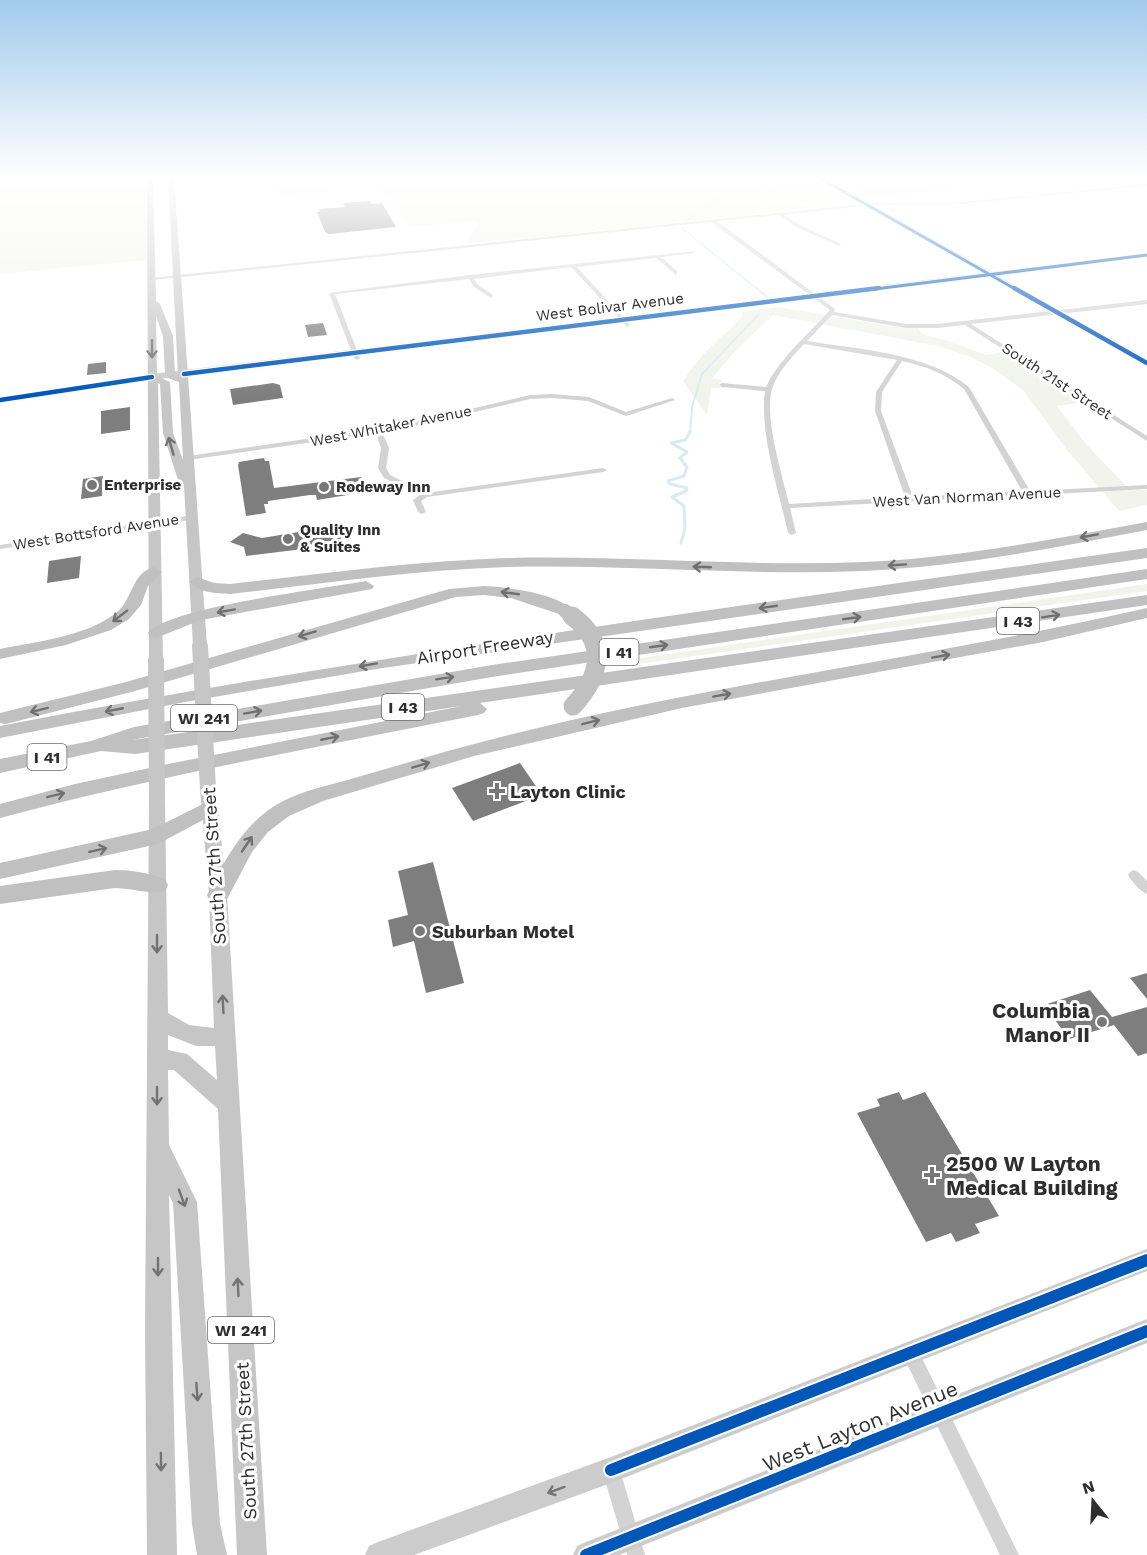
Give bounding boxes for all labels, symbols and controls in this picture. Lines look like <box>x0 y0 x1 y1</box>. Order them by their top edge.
street label: West Bolivar Avenue <box>535 289 685 325</box>
one-way arrow <box>146 338 158 358</box>
street label: South 21st Street <box>999 339 1116 424</box>
street label: West Whitaker Avenue <box>309 401 473 451</box>
one-way arrow <box>165 436 176 455</box>
place label: Enterprise <box>104 476 182 494</box>
marker: Enterprise <box>85 478 99 492</box>
place label: Rodeway Inn <box>336 478 430 496</box>
marker: Rodeway Inn <box>317 480 331 494</box>
street label: West Van Norman Avenue <box>872 483 1062 511</box>
street label: West Bottsford Avenue <box>12 510 180 554</box>
place label: Quality Inn & Suites <box>300 521 381 556</box>
one-way arrow <box>1080 531 1100 542</box>
marker: Quality Inn & Suites <box>281 532 295 546</box>
one-way arrow <box>887 560 907 571</box>
one-way arrow <box>692 561 712 573</box>
one-way arrow <box>500 587 520 598</box>
one-way arrow <box>759 601 779 612</box>
one-way arrow <box>216 606 236 617</box>
road number: I 43 <box>997 608 1039 634</box>
one-way arrow <box>112 610 128 622</box>
one-way arrow <box>1040 610 1060 621</box>
one-way arrow <box>841 613 861 624</box>
street label: Airport Freeway <box>415 626 556 668</box>
one-way arrow <box>298 629 317 640</box>
road number: I 41 <box>600 639 638 665</box>
one-way arrow <box>648 641 668 652</box>
one-way arrow <box>931 650 950 661</box>
one-way arrow <box>359 660 378 671</box>
one-way arrow <box>435 673 454 684</box>
one-way arrow <box>711 689 731 700</box>
road number: I 43 <box>382 694 424 720</box>
one-way arrow <box>30 705 49 717</box>
one-way arrow <box>105 705 124 716</box>
road number: WI 241 <box>171 705 237 731</box>
one-way arrow <box>242 706 262 717</box>
one-way arrow <box>581 716 600 728</box>
one-way arrow <box>319 732 339 743</box>
road number: I 41 <box>28 744 66 770</box>
one-way arrow <box>411 759 430 770</box>
place label: Layton Clinic <box>510 781 626 802</box>
marker: Layton Clinic <box>488 782 506 800</box>
street label: South 27th Street <box>198 786 230 945</box>
one-way arrow <box>47 789 66 801</box>
one-way arrow <box>241 837 253 853</box>
one-way arrow <box>88 844 108 855</box>
place label: Suburban Motel <box>432 921 574 942</box>
marker: Suburban Motel <box>413 924 427 938</box>
one-way arrow <box>151 933 163 953</box>
one-way arrow <box>218 994 229 1014</box>
place label: Columbia Manor II <box>992 998 1091 1047</box>
marker: Columbia Manor II <box>1095 1015 1109 1029</box>
one-way arrow <box>151 1086 163 1106</box>
place label: 2500 W Layton Medical Building <box>946 1151 1118 1200</box>
marker: 2500 W Layton Medical Building <box>923 1166 941 1184</box>
one-way arrow <box>177 1188 188 1207</box>
one-way arrow <box>152 1256 164 1276</box>
one-way arrow <box>233 1277 244 1297</box>
road number: WI 241 <box>208 1317 274 1343</box>
street label: South 27th Street <box>231 1361 261 1520</box>
street label: West Layton Avenue <box>759 1375 961 1477</box>
one-way arrow <box>192 1381 203 1401</box>
one-way arrow <box>155 1451 167 1471</box>
north arrow <box>1063 1471 1123 1531</box>
text: N <box>1080 1476 1097 1498</box>
one-way arrow <box>548 1485 566 1496</box>

